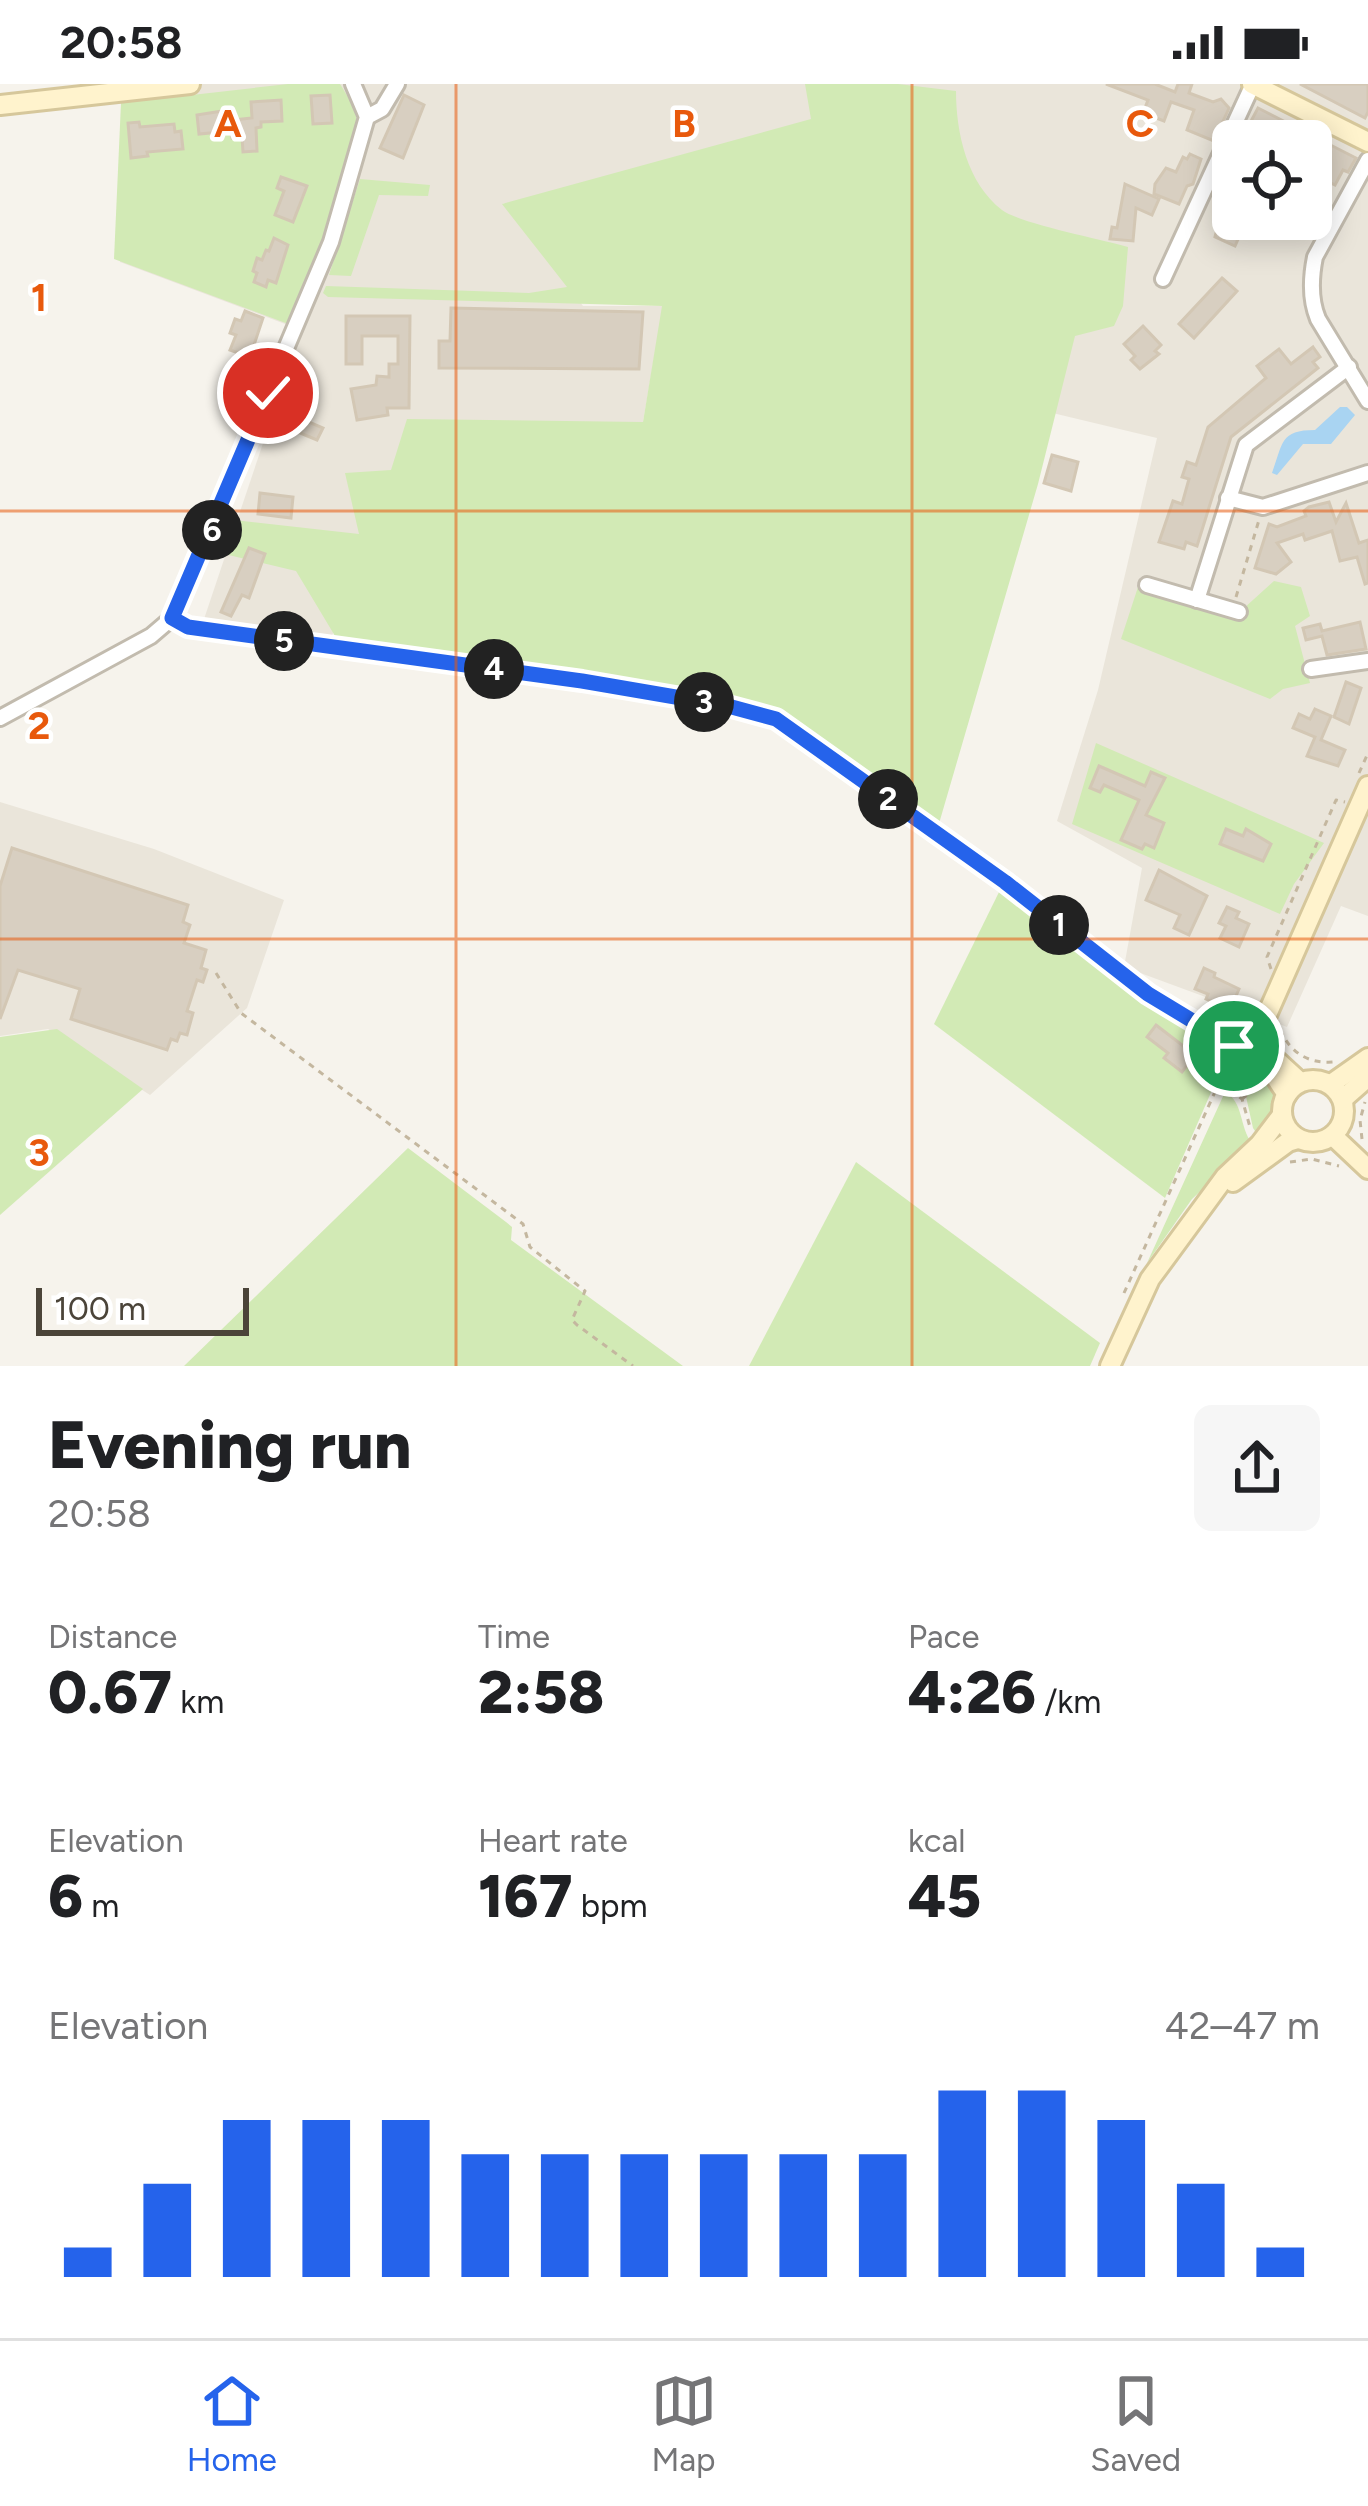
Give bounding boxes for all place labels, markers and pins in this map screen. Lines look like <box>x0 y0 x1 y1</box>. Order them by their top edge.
pin <box>217 342 319 444</box>
pin: 6 <box>182 500 242 560</box>
pin: 5 <box>254 611 314 671</box>
pin: 4 <box>464 639 524 699</box>
pin: 3 <box>674 672 734 732</box>
pin: 2 <box>858 769 918 829</box>
pin: 1 <box>1029 895 1089 955</box>
pin <box>1183 995 1285 1097</box>

